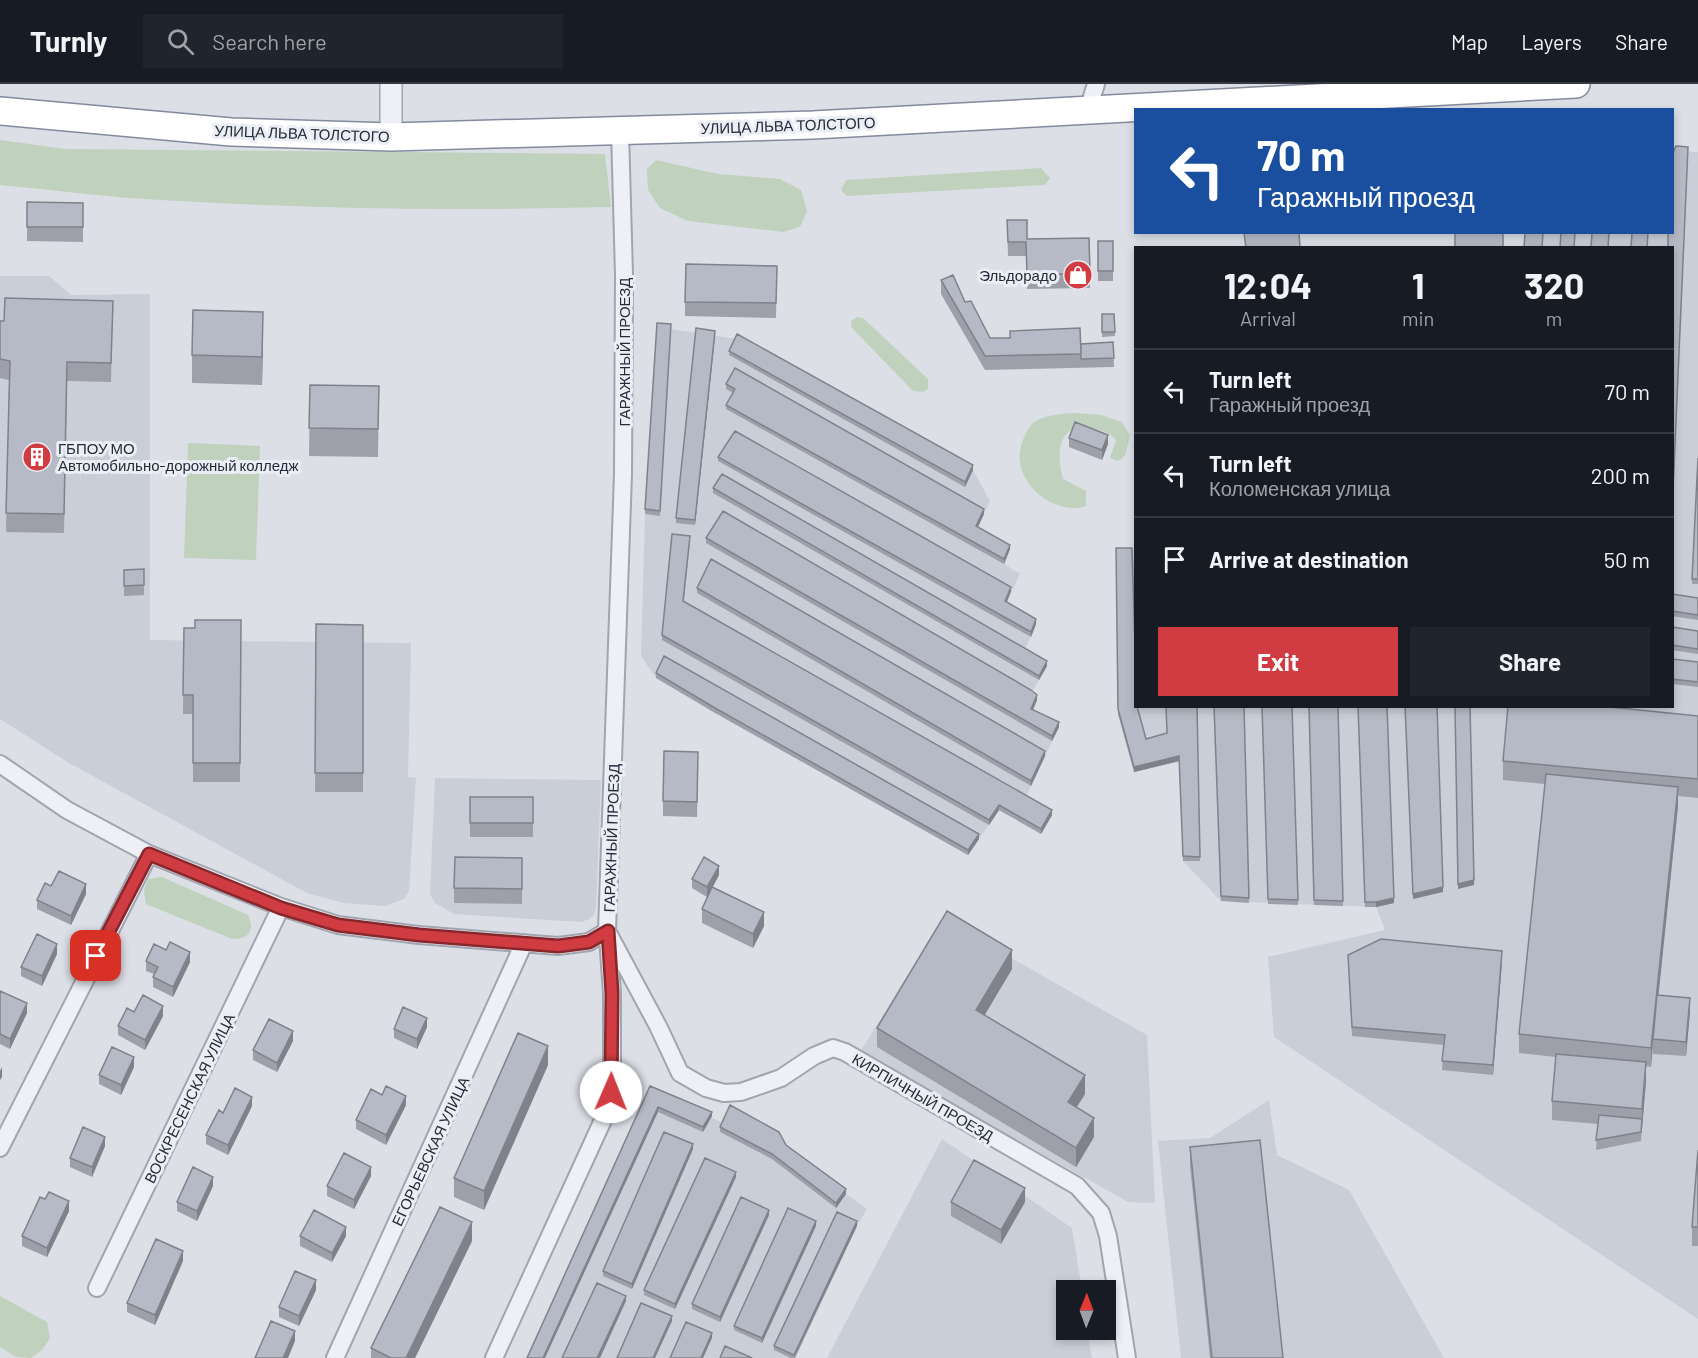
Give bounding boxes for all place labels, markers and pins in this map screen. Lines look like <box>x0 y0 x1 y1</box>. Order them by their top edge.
shop icon: Эльдорадо <box>1062 259 1094 291</box>
place label: Эльдорадо <box>979 266 1057 284</box>
place label: ГБПОУ МО Автомобильно-дорожный колледж <box>58 439 299 474</box>
building icon: ГБПОУ МО Автомобильно-дорожный колледж <box>21 441 53 473</box>
pin <box>70 930 121 981</box>

